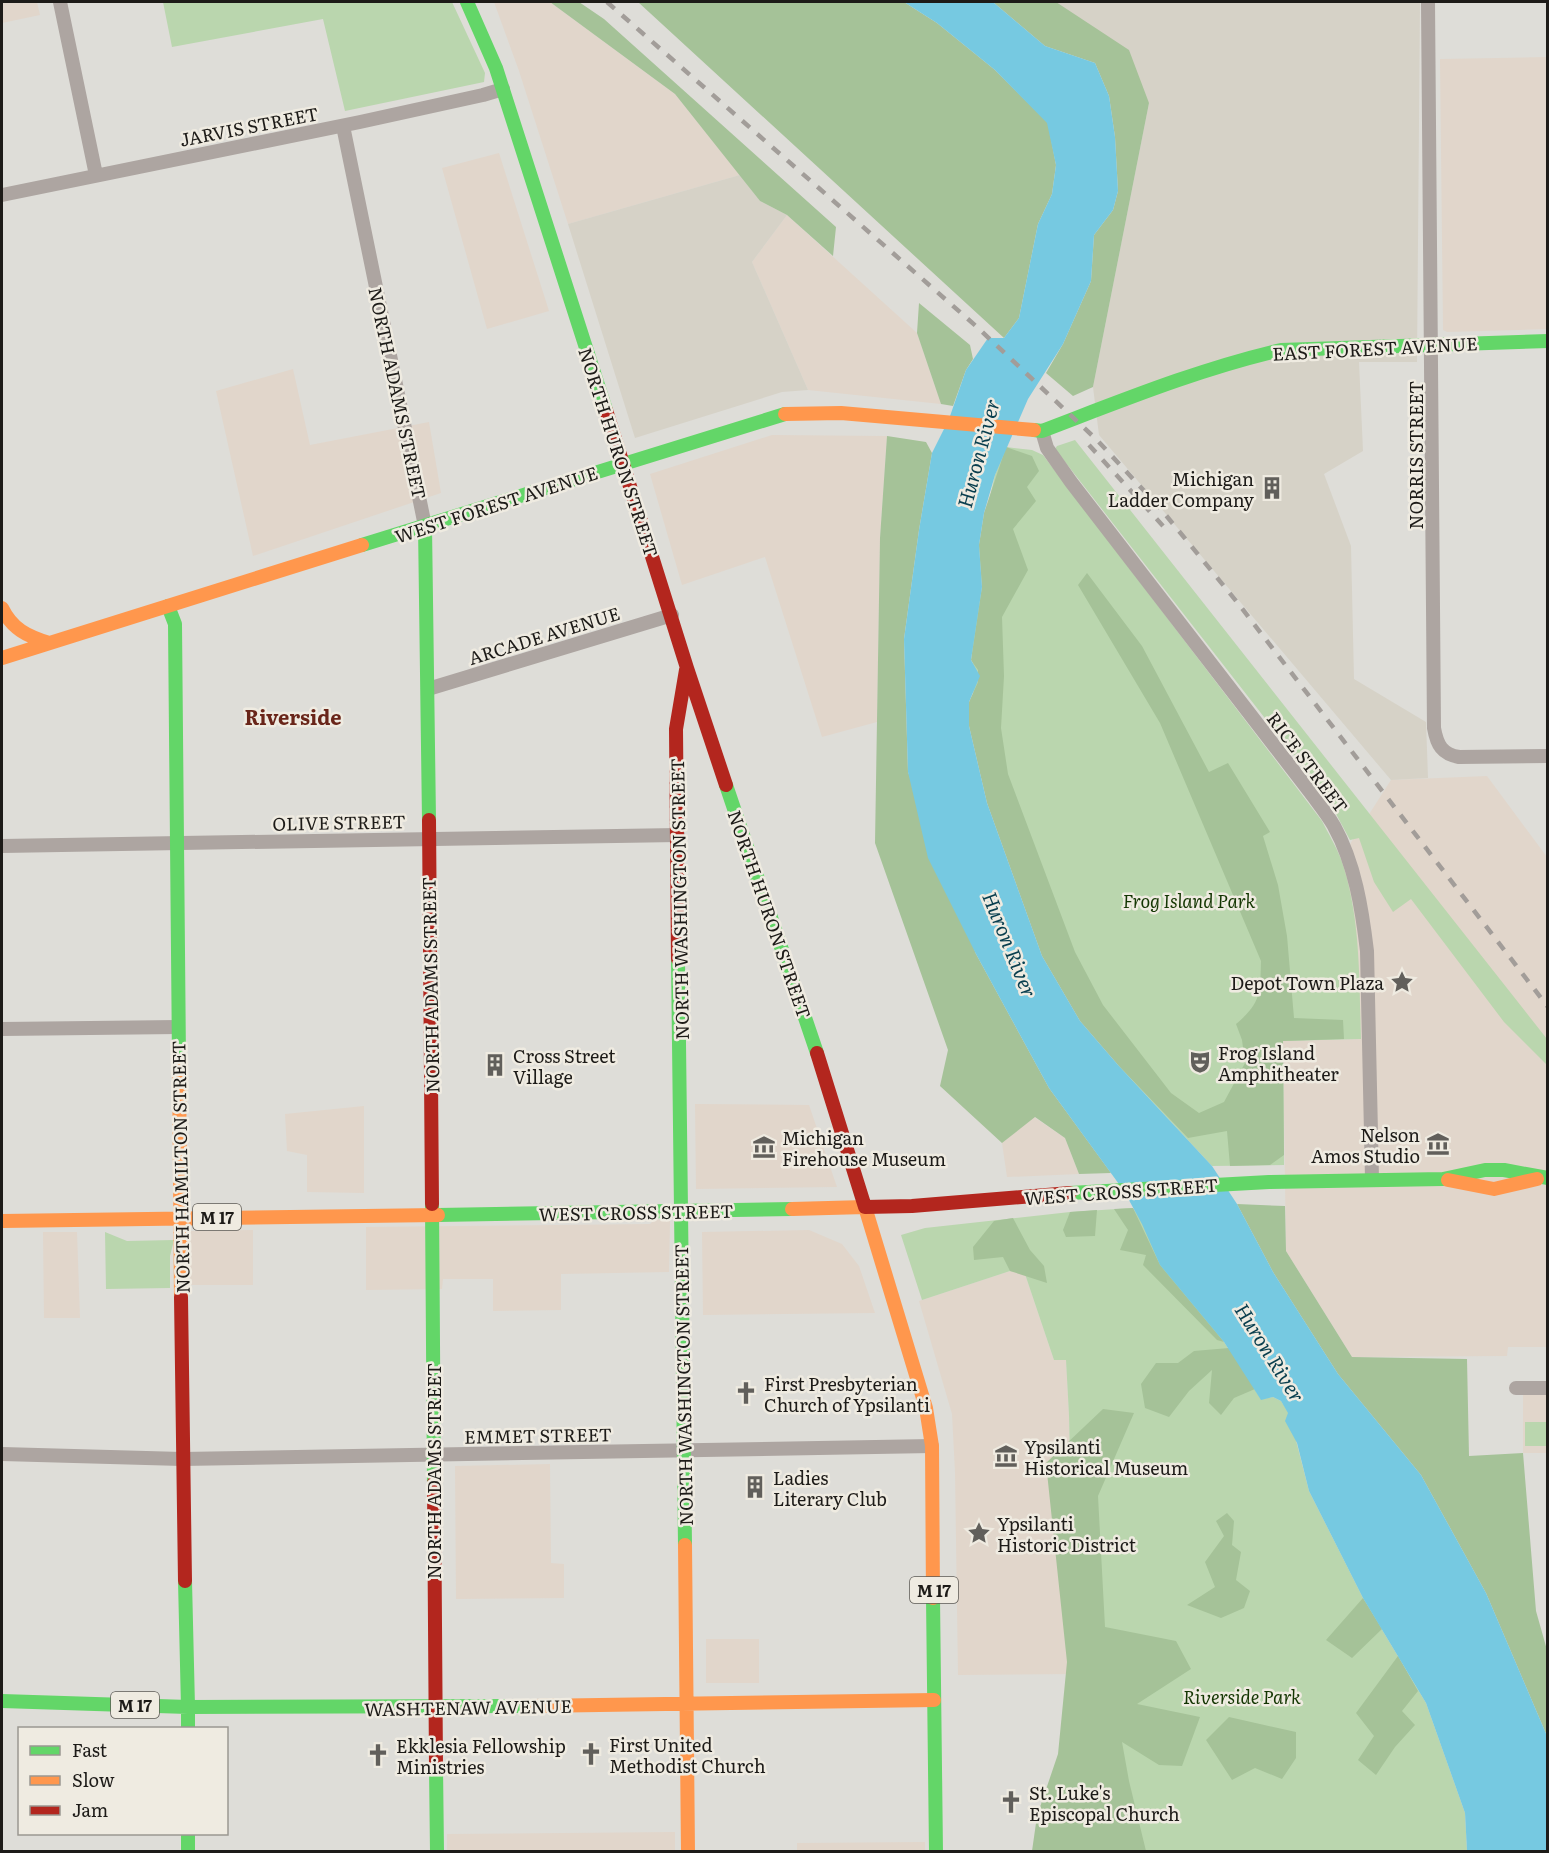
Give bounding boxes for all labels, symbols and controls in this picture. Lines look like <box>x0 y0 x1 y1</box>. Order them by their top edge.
street label: JARVIS STREET <box>177 99 321 153</box>
street label: NORTH ADAMS STREET <box>362 284 434 502</box>
street label: EAST FOREST AVENUE <box>1272 329 1478 367</box>
street label: NORTH HURON STREET <box>572 344 666 560</box>
street label: NORRIS STREET <box>1402 381 1429 529</box>
water label: Huron River <box>948 395 1006 511</box>
street label: WEST FOREST AVENUE <box>391 458 601 550</box>
place label: Michigan Ladder Company <box>1108 465 1255 513</box>
building icon: Michigan Ladder Company <box>1259 475 1285 501</box>
street label: ARCADE AVENUE <box>465 599 623 671</box>
district label: Riverside <box>244 701 342 731</box>
street label: RICE STREET <box>1261 706 1355 818</box>
street label: NORTH WASHINGTON STREET <box>663 758 695 1040</box>
street label: NORTH HURON STREET <box>722 806 818 1022</box>
street label: OLIVE STREET <box>272 807 406 837</box>
street label: NORTH ADAMS STREET <box>415 877 445 1093</box>
water label: Huron River <box>976 887 1046 1001</box>
park label: Frog Island Park <box>1123 887 1255 914</box>
place label: Depot Town Plaza <box>1230 969 1384 996</box>
place icon: Depot Town Plaza <box>1389 969 1415 995</box>
place label: Frog Island Amphitheater <box>1218 1039 1339 1087</box>
street label: NORTH HAMILTON STREET <box>164 1040 196 1294</box>
place label: Cross Street Village <box>513 1042 616 1090</box>
theatre icon: Frog Island Amphitheater <box>1187 1049 1213 1075</box>
building icon: Cross Street Village <box>482 1052 508 1078</box>
place label: Nelson Amos Studio <box>1311 1121 1420 1169</box>
place label: Michigan Firehouse Museum <box>782 1124 946 1172</box>
museum icon: Nelson Amos Studio <box>1425 1131 1451 1157</box>
museum icon: Michigan Firehouse Museum <box>751 1134 777 1160</box>
street label: WEST CROSS STREET <box>1023 1171 1219 1211</box>
street label: WEST CROSS STREET <box>538 1197 734 1227</box>
road number: M 17 <box>193 1204 241 1230</box>
street label: NORTH WASHINGTON STREET <box>667 1244 699 1526</box>
water label: Huron River <box>1229 1297 1313 1407</box>
street label: NORTH ADAMS STREET <box>420 1363 447 1579</box>
place label: First Presbyterian Church of Ypsilanti <box>764 1370 930 1418</box>
church icon: First Presbyterian Church of Ypsilanti <box>733 1380 759 1406</box>
street label: EMMET STREET <box>464 1420 612 1450</box>
place label: Ypsilanti Historical Museum <box>1024 1433 1188 1481</box>
museum icon: Ypsilanti Historical Museum <box>993 1443 1019 1469</box>
place label: Ladies Literary Club <box>773 1464 887 1512</box>
building icon: Ladies Literary Club <box>742 1474 768 1500</box>
place label: Ypsilanti Historic District <box>997 1510 1137 1558</box>
place icon: Ypsilanti Historic District <box>966 1520 992 1546</box>
road number: M 17 <box>910 1577 958 1603</box>
park label: Riverside Park <box>1183 1683 1301 1710</box>
road number: M 17 <box>111 1692 159 1718</box>
street label: WASHTENAW AVENUE <box>364 1692 572 1722</box>
legend <box>18 1727 228 1835</box>
place label: First United Methodist Church <box>609 1731 766 1779</box>
place label: Ekklesia Fellowship Ministries <box>396 1732 566 1780</box>
text: Fast <box>72 1736 108 1763</box>
church icon: First United Methodist Church <box>578 1741 604 1767</box>
church icon: Ekklesia Fellowship Ministries <box>365 1742 391 1768</box>
text: Slow <box>72 1766 115 1793</box>
place label: St. Luke's Episcopal Church <box>1029 1779 1180 1827</box>
church icon: St. Luke's Episcopal Church <box>998 1789 1024 1815</box>
text: Jam <box>72 1796 108 1823</box>

